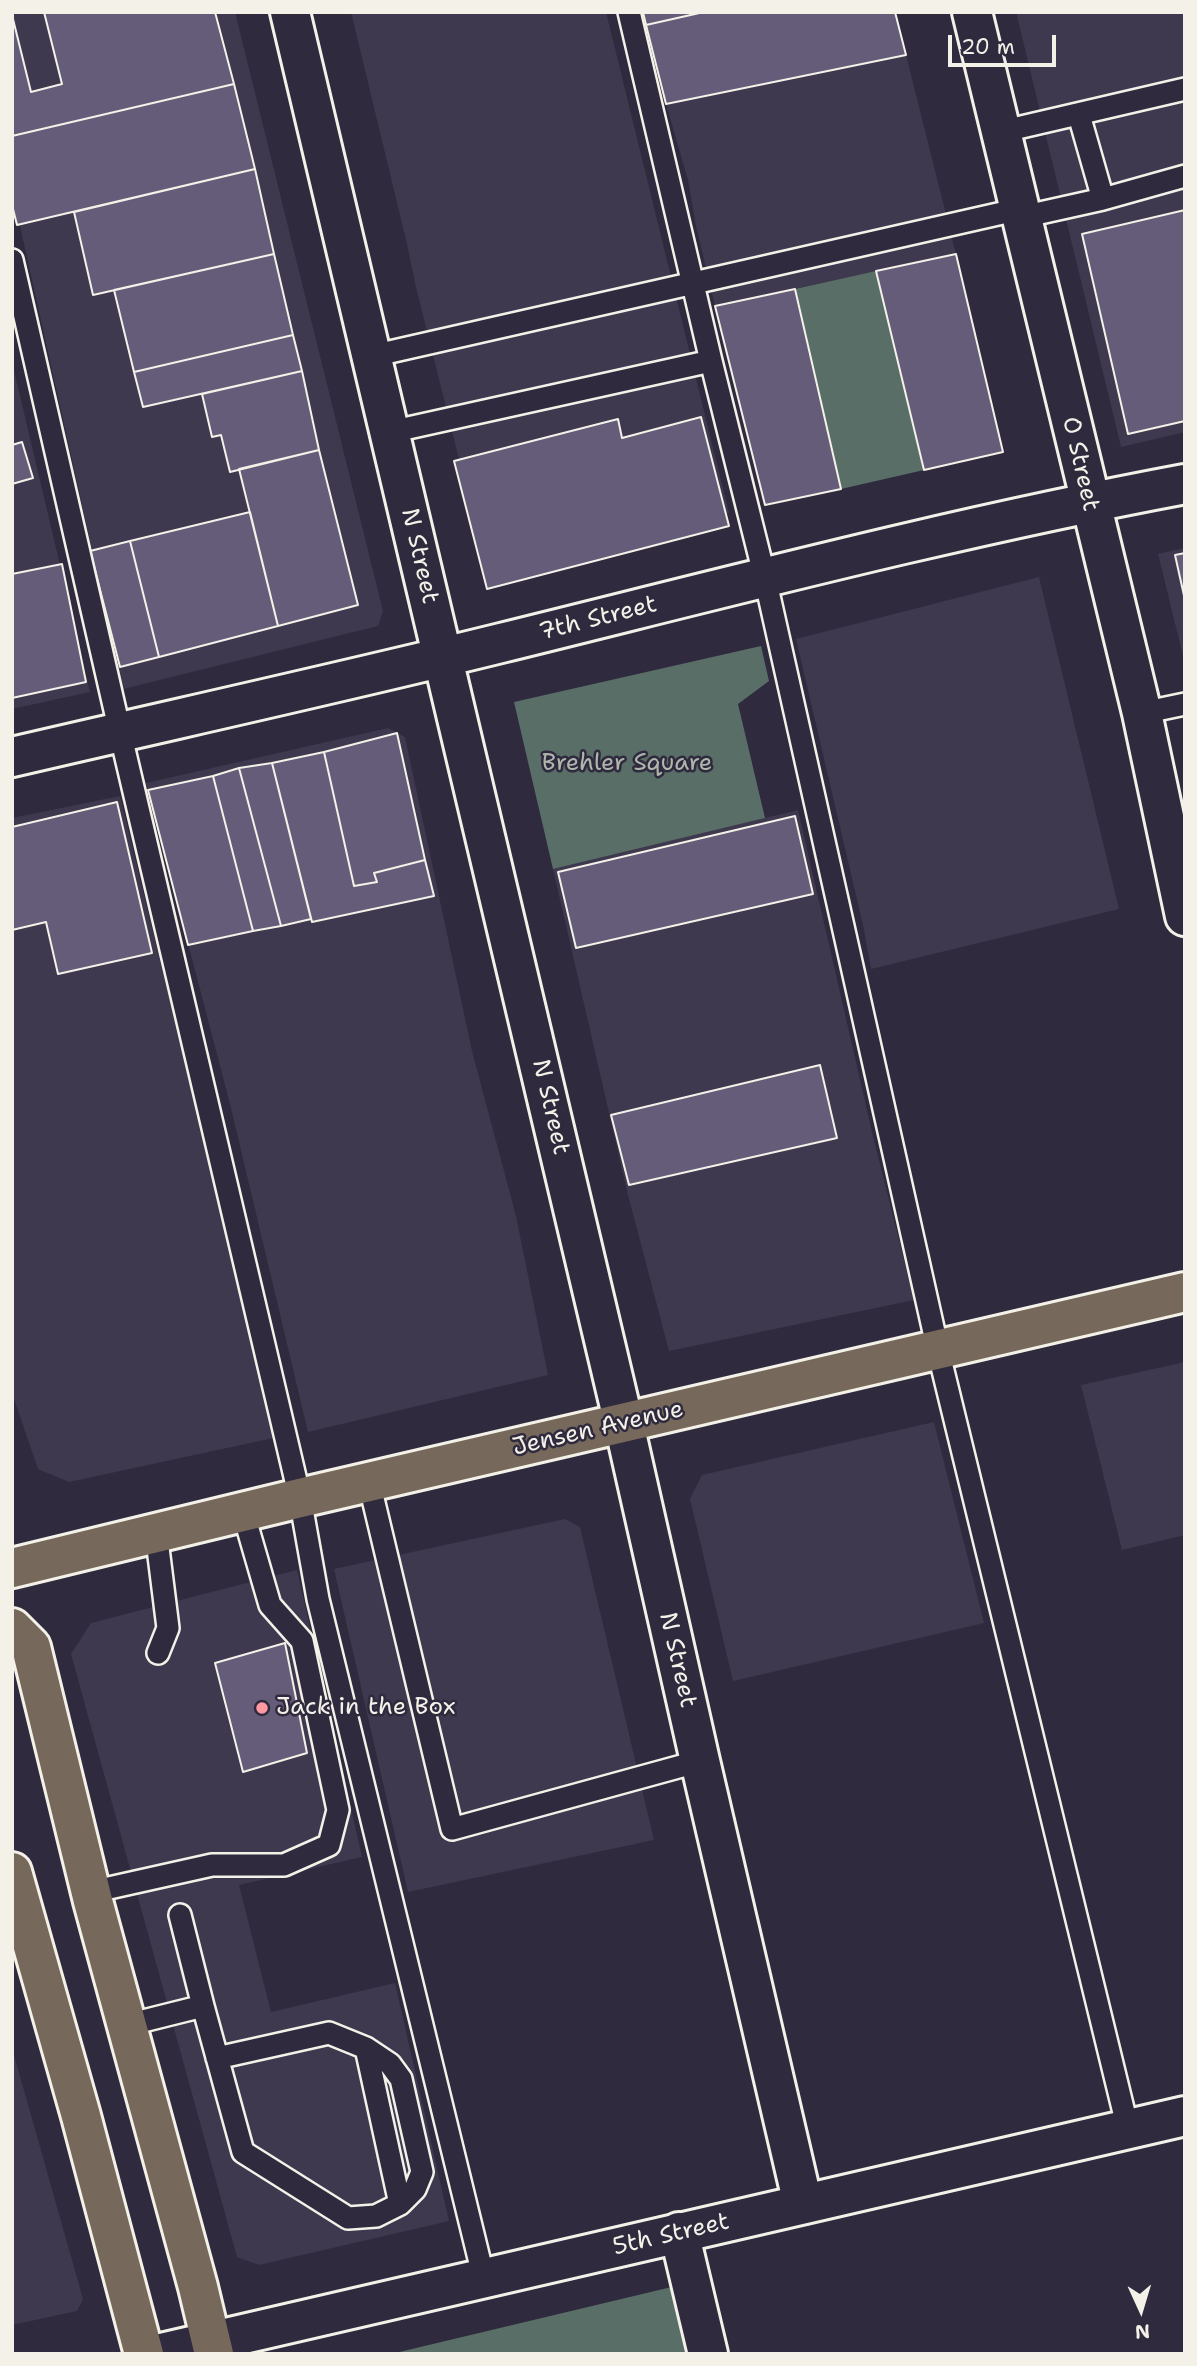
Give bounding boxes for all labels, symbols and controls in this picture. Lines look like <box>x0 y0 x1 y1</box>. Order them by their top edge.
scale bar <box>952 21 1060 65</box>
text: 20 m <box>961 33 1015 61</box>
street label: O Street <box>1055 414 1105 514</box>
street label: N Street <box>394 505 444 607</box>
street label: 7th Street <box>536 590 660 648</box>
park label: Brehler Square <box>542 750 712 778</box>
street label: N Street <box>525 1056 575 1158</box>
street label: Jensen Avenue <box>510 1395 686 1463</box>
street label: N Street <box>652 1609 702 1711</box>
place label: Jack in the Box <box>276 1694 455 1722</box>
marker: Jack in the Box <box>254 1700 270 1716</box>
street label: 5th Street <box>610 2208 732 2262</box>
north arrow <box>1106 2275 1176 2345</box>
text: N <box>1134 2318 1151 2344</box>

